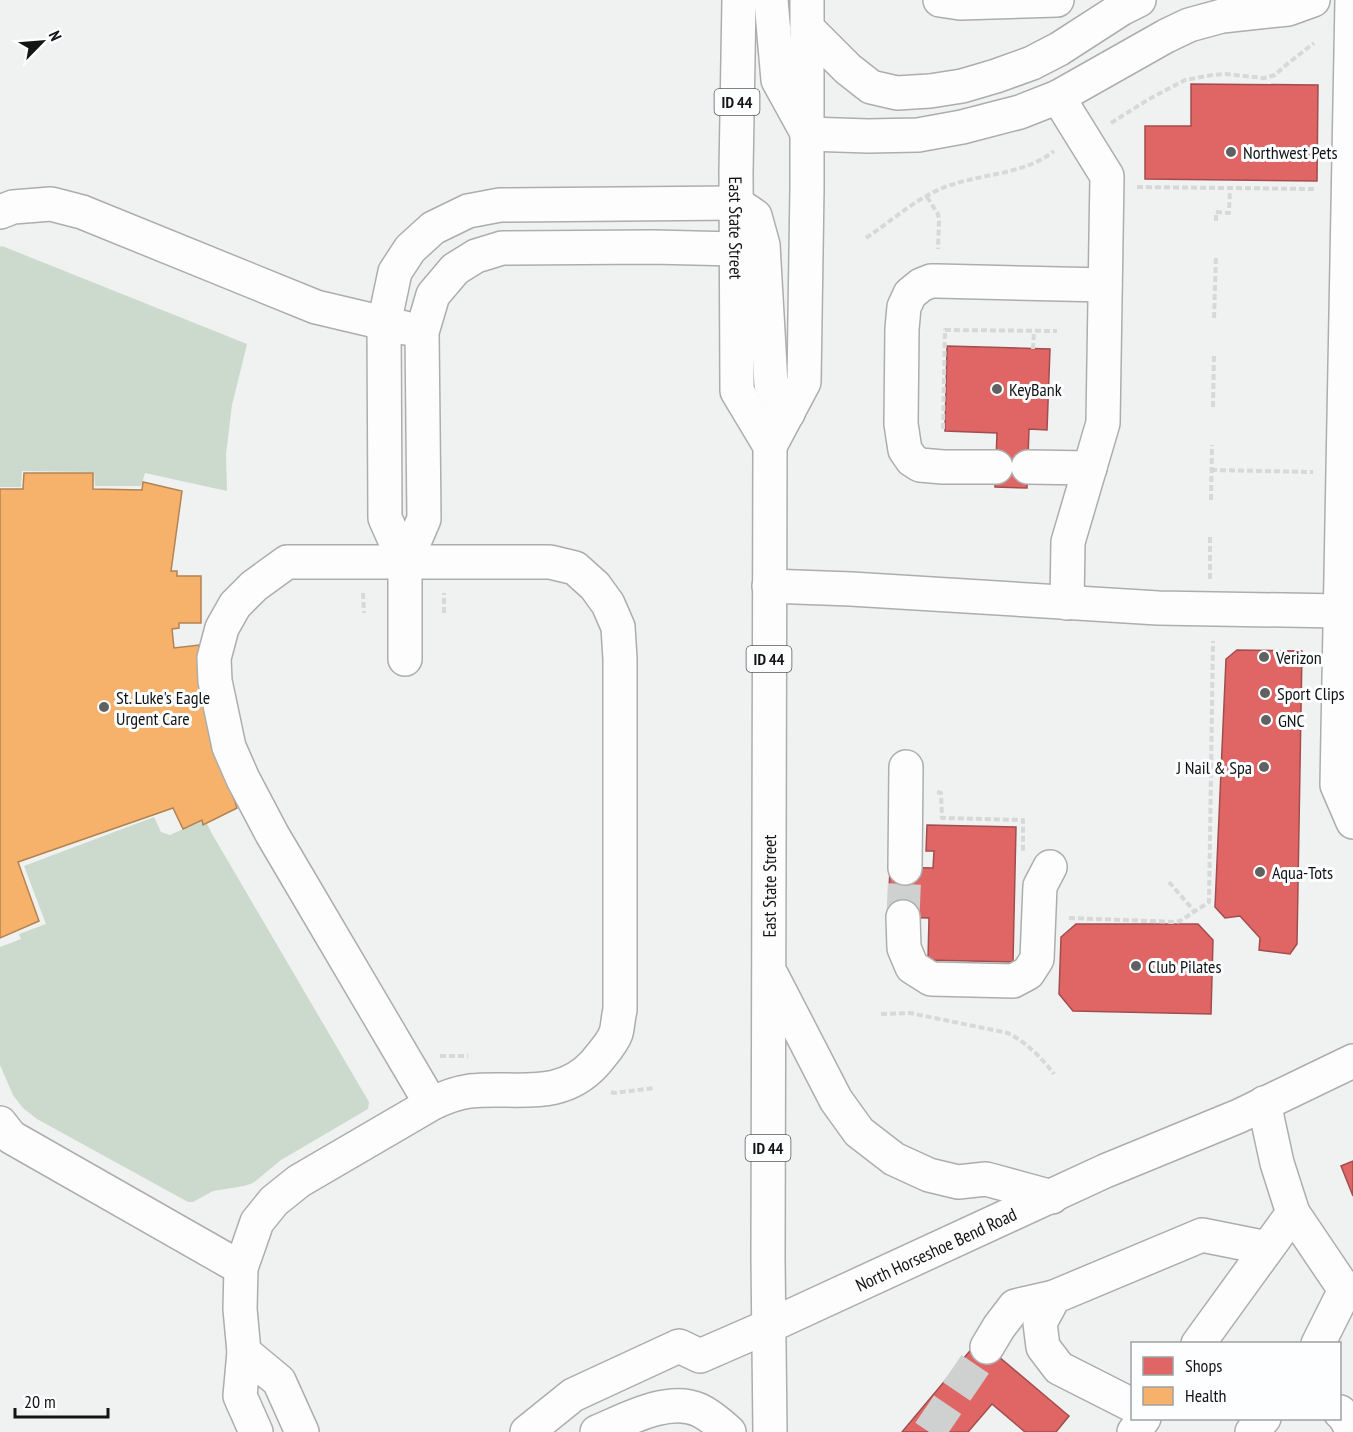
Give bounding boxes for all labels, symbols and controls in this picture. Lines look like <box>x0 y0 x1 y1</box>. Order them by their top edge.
north arrow <box>12 12 72 72</box>
text: N <box>45 28 66 44</box>
road number: ID 44 <box>714 89 760 115</box>
place label: Northwest Pets <box>1243 141 1338 164</box>
marker: Northwest Pets <box>1224 145 1238 159</box>
street label: East State Street <box>725 176 748 280</box>
place label: KeyBank <box>1009 378 1062 401</box>
marker: KeyBank <box>990 382 1004 396</box>
road number: ID 44 <box>746 646 792 672</box>
place label: Verizon <box>1275 646 1322 669</box>
marker: Verizon <box>1257 650 1271 664</box>
place label: Sport Clips <box>1277 682 1345 705</box>
place label: St. Luke's Eagle Urgent Care <box>116 686 210 730</box>
marker: Sport Clips <box>1258 686 1272 700</box>
marker: St. Luke's Eagle Urgent Care <box>97 700 111 714</box>
place label: GNC <box>1278 709 1305 732</box>
marker: GNC <box>1259 713 1273 727</box>
place label: J Nail & Spa <box>1176 756 1252 779</box>
marker: J Nail & Spa <box>1257 760 1271 774</box>
street label: East State Street <box>757 834 781 938</box>
place label: Aqua-Tots <box>1272 861 1333 884</box>
marker: Aqua-Tots <box>1253 865 1267 879</box>
place label: Club Pilates <box>1148 955 1222 978</box>
marker: Club Pilates <box>1129 959 1143 973</box>
road number: ID 44 <box>746 1135 790 1161</box>
street label: North Horseshoe Bend Road <box>852 1202 1020 1296</box>
legend <box>1131 1342 1341 1420</box>
text: Shops <box>1185 1354 1222 1377</box>
scale bar <box>15 1381 108 1419</box>
text: Health <box>1185 1384 1226 1407</box>
text: 20 m <box>24 1390 56 1413</box>

